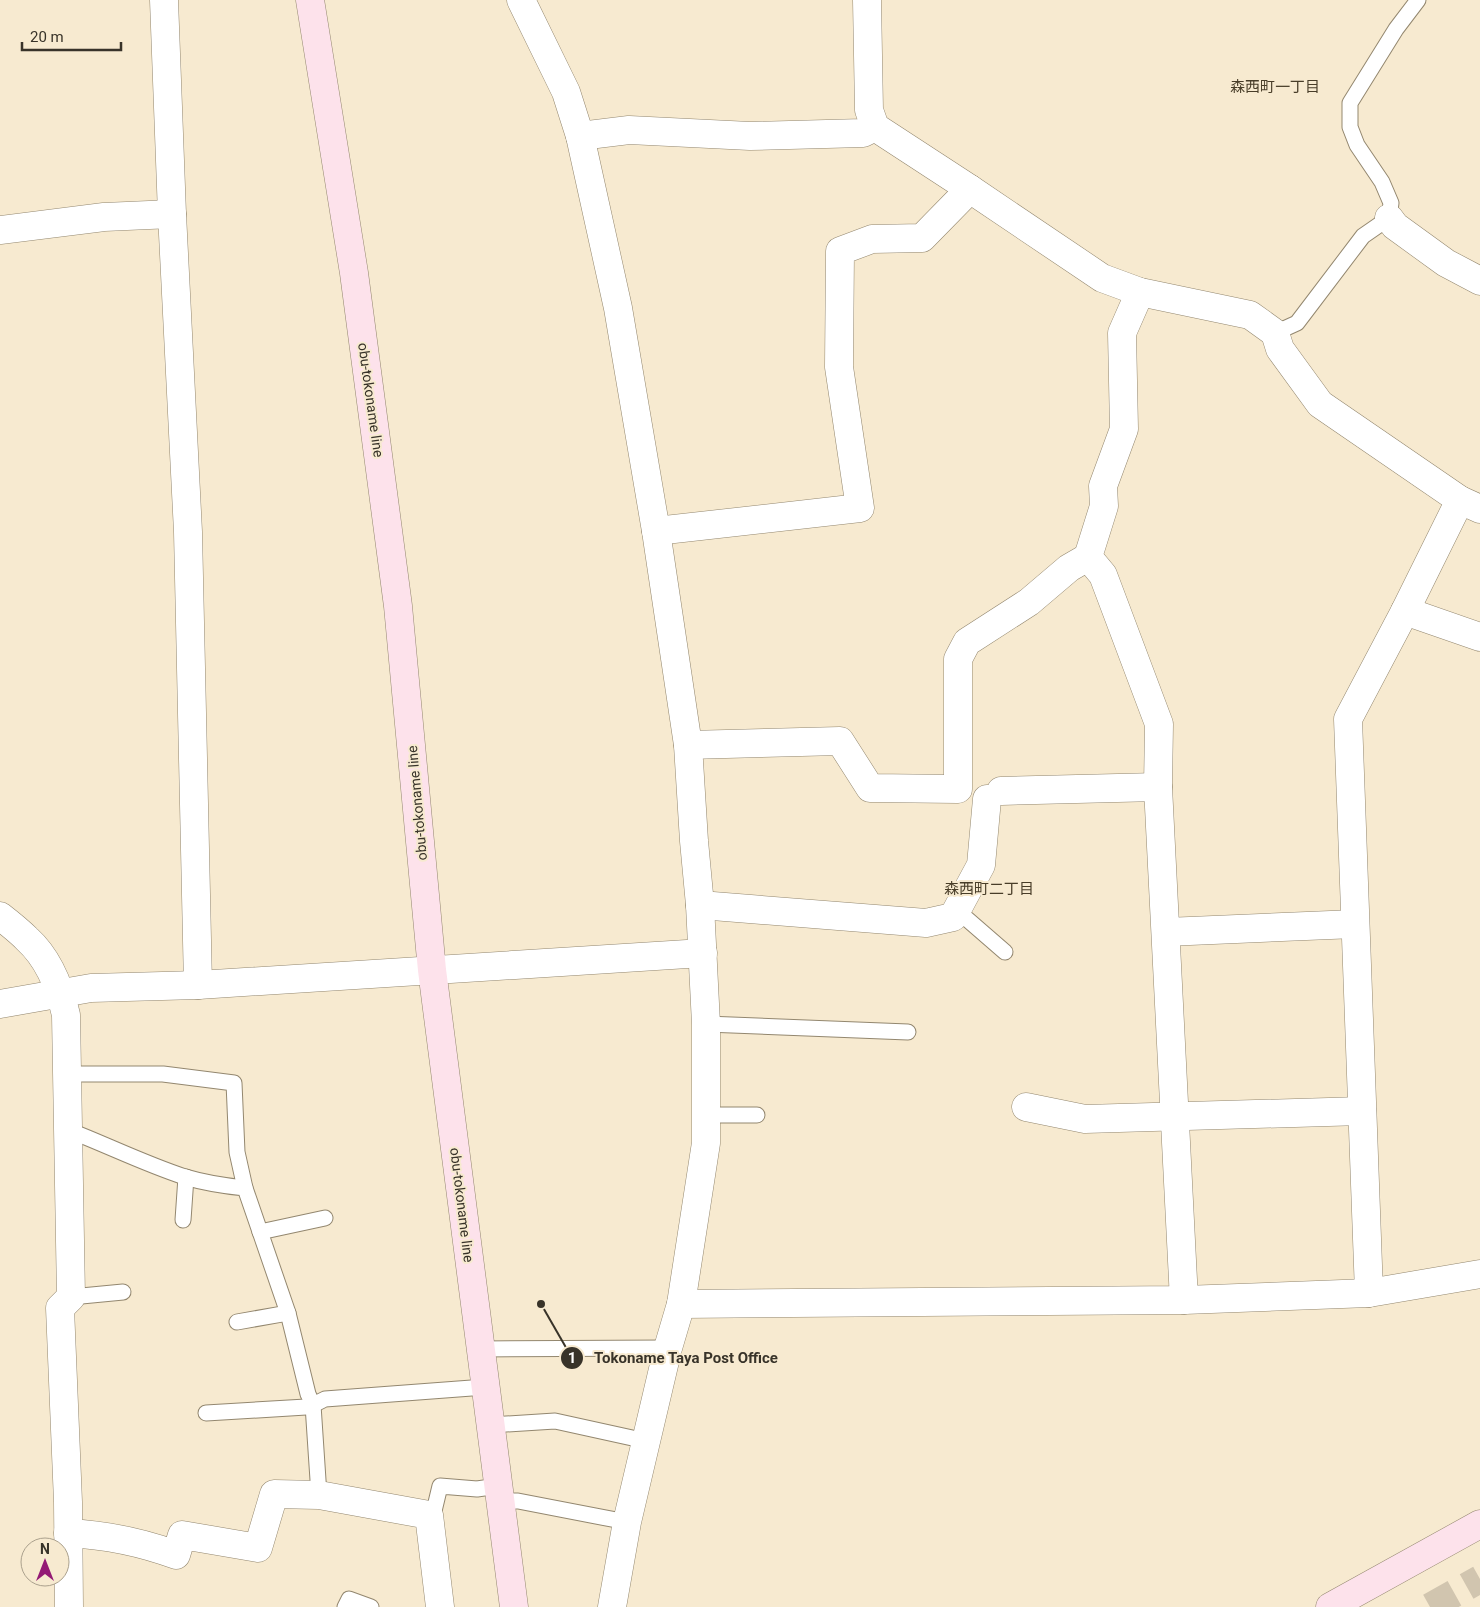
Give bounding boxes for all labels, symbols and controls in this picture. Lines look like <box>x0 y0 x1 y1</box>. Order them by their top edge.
scale bar <box>22 20 121 52</box>
text: 20 m <box>30 28 64 46</box>
district label: 森西町一丁目 <box>1230 78 1320 96</box>
street label: obu-tokoname line <box>355 342 387 458</box>
street label: obu-tokoname line <box>404 745 430 861</box>
district label: 森西町二丁目 <box>944 880 1034 898</box>
street label: obu-tokoname line <box>447 1147 477 1263</box>
callout: Tokoname Taya Post Office <box>559 1343 788 1373</box>
text: 1 <box>568 1349 576 1367</box>
text: Tokoname Taya Post Office <box>594 1349 778 1367</box>
north arrow <box>20 1537 70 1587</box>
text: N <box>40 1541 50 1557</box>

